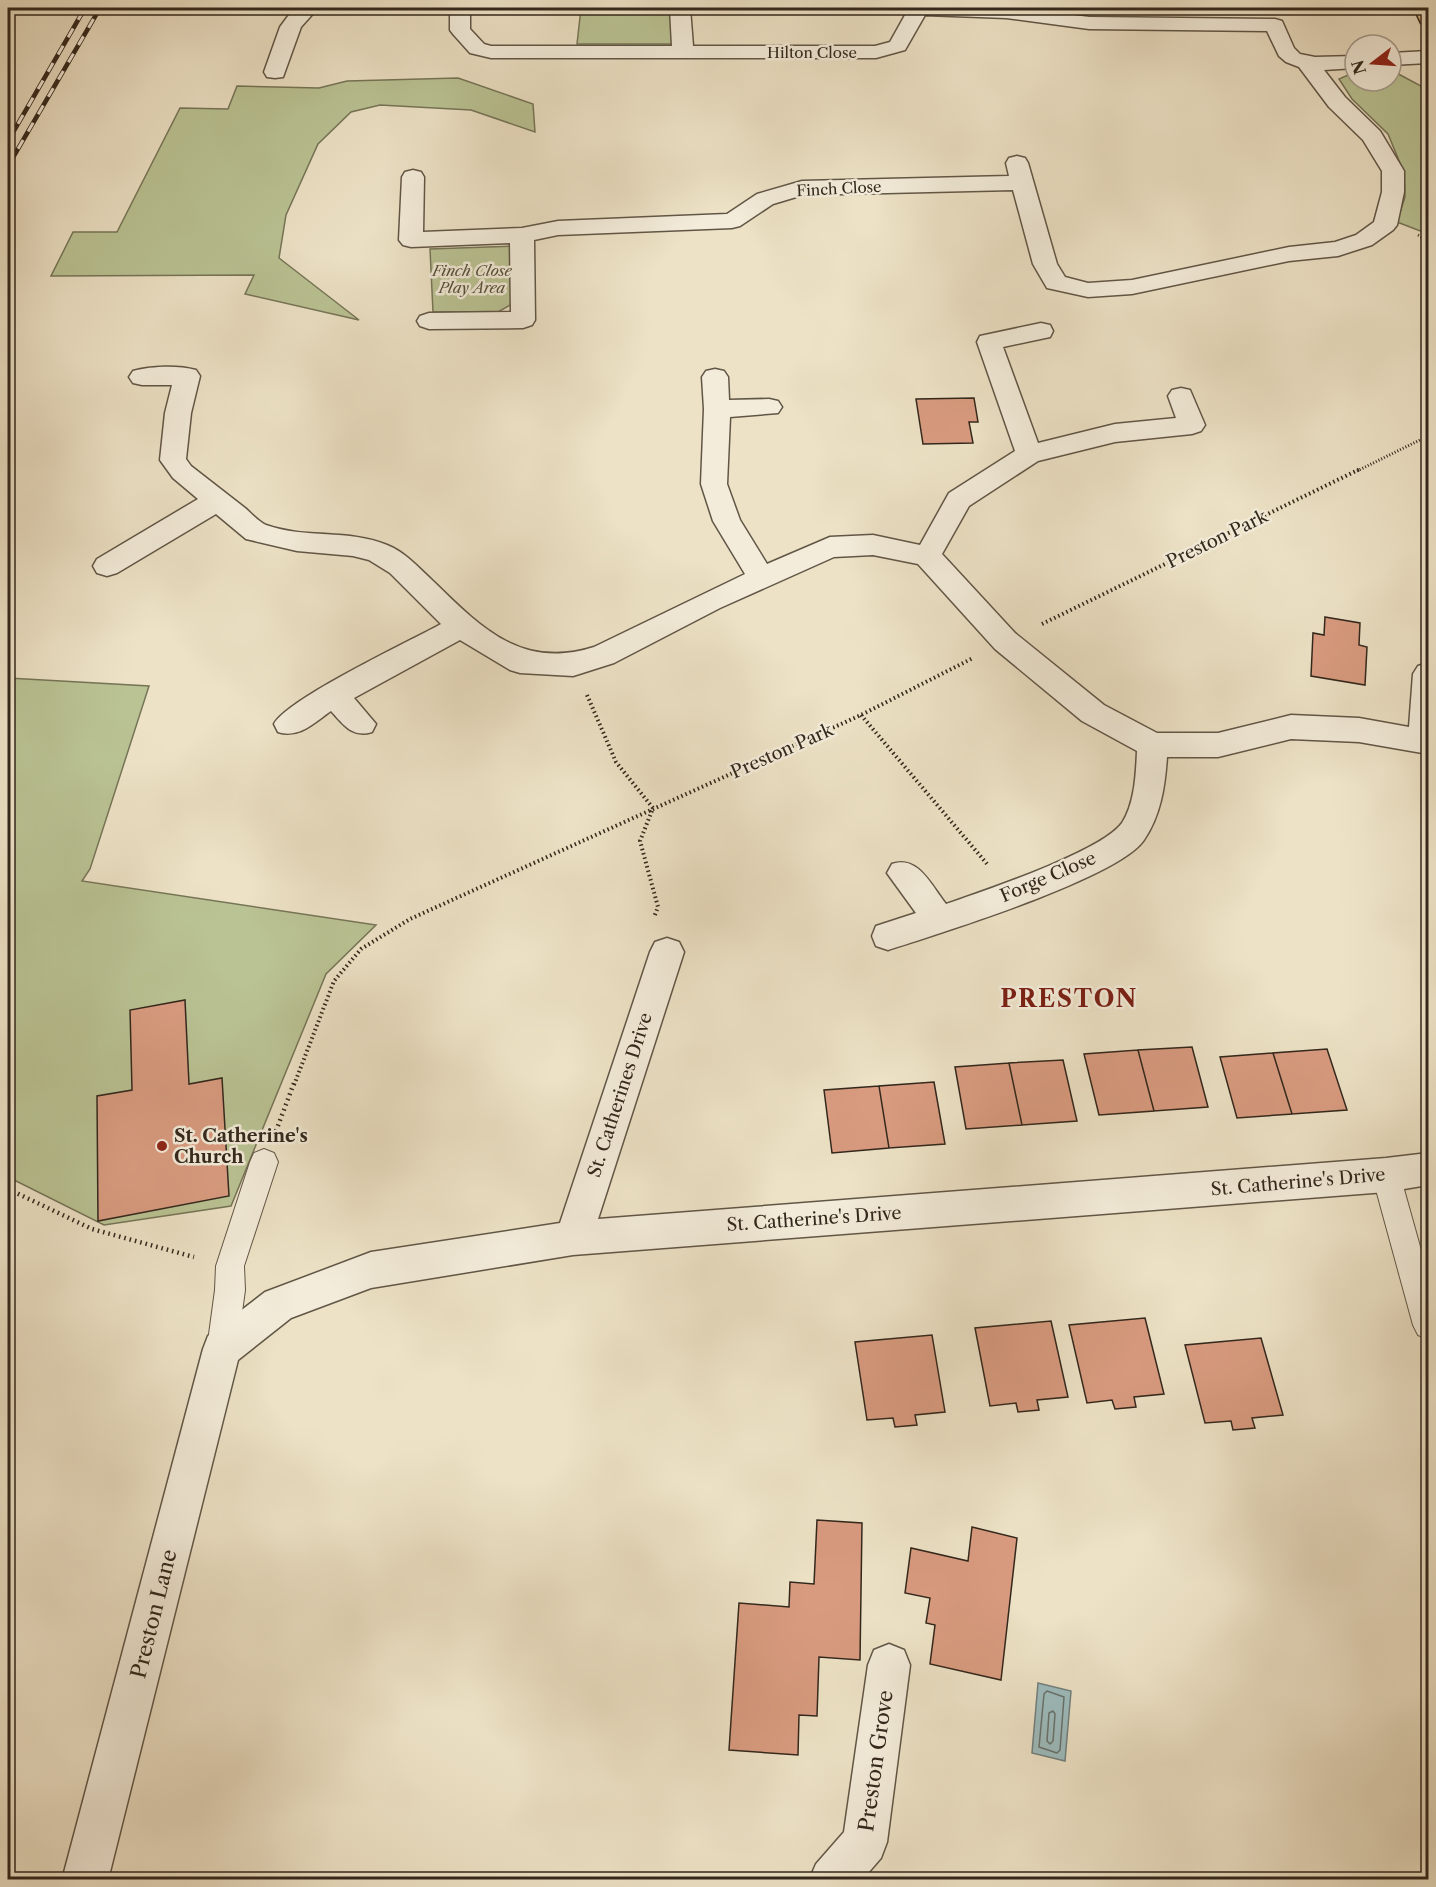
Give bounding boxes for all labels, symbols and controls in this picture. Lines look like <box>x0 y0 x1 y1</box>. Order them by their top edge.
north arrow <box>1343 33 1403 93</box>
street label: Hilton Close <box>767 43 857 62</box>
text: N <box>1347 58 1370 77</box>
street label: Finch Close <box>796 177 882 200</box>
park label: Finch Close Play Area <box>431 261 512 297</box>
street label: Preston Park <box>1163 504 1273 573</box>
street label: Preston Park <box>727 718 838 783</box>
street label: Forge Close <box>997 847 1099 907</box>
district label: PRESTON <box>1000 984 1138 1013</box>
street label: St. Catherines Drive <box>583 1010 657 1180</box>
place label: St. Catherine's Church <box>174 1125 308 1168</box>
marker: St. Catherine's Church <box>155 1139 169 1153</box>
street label: St. Catherine's Drive <box>1210 1163 1386 1201</box>
street label: St. Catherine's Drive <box>726 1202 902 1236</box>
street label: Preston Lane <box>125 1547 182 1681</box>
street label: Preston Grove <box>853 1689 898 1833</box>

